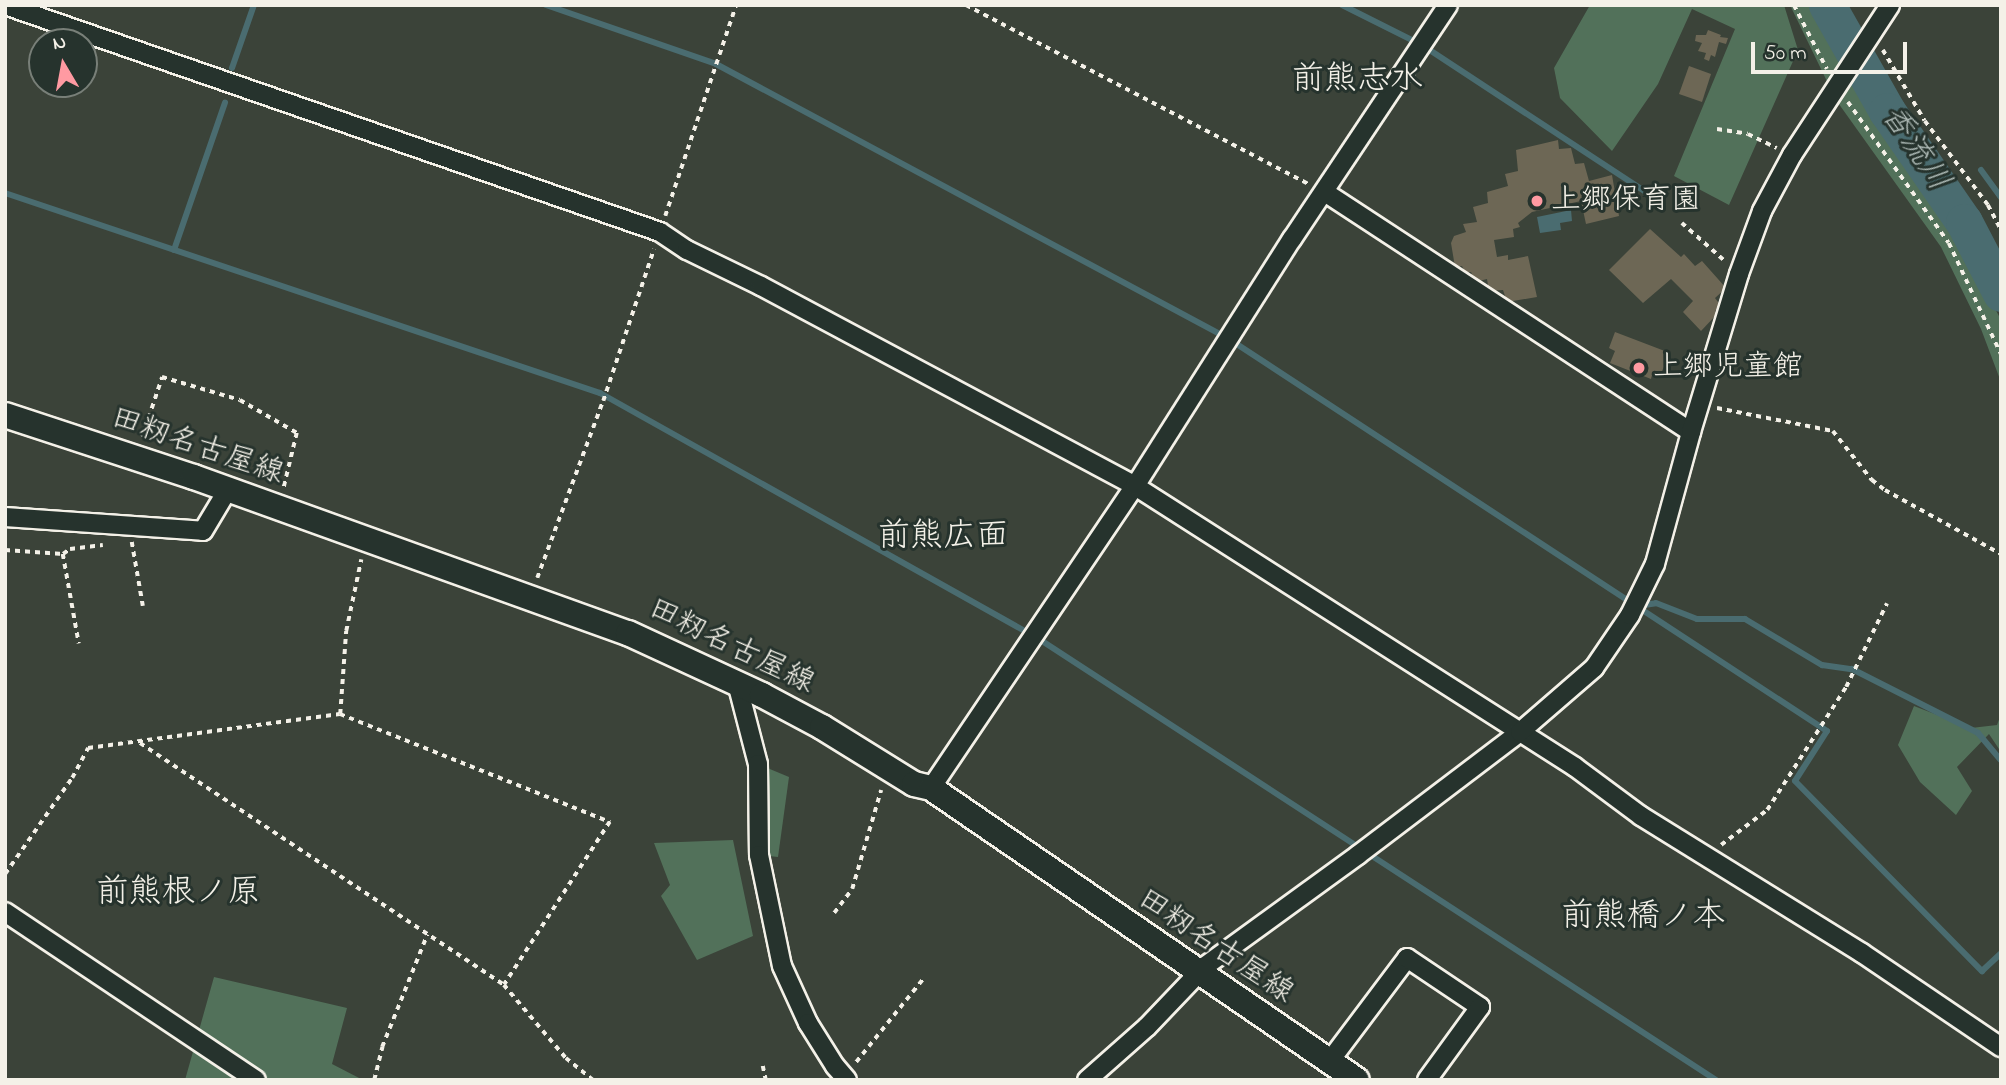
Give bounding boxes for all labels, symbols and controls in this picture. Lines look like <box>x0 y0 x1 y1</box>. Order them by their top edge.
north arrow <box>28 28 98 98</box>
scale bar <box>1754 28 1910 72</box>
text: N <box>51 29 68 58</box>
text: 50 m <box>1764 39 1807 69</box>
district label: 前熊志水 <box>1291 61 1423 101</box>
water label: 香流川 <box>1871 98 1957 200</box>
place label: 上郷保育園 <box>1551 183 1701 219</box>
marker: 上郷保育園 <box>1529 193 1545 209</box>
place label: 上郷児童館 <box>1653 350 1803 386</box>
marker: 上郷児童館 <box>1631 360 1647 376</box>
street label: 田籾名古屋線 <box>106 401 288 493</box>
district label: 前熊広面 <box>877 518 1009 558</box>
street label: 田籾名古屋線 <box>642 591 820 703</box>
district label: 前熊根ノ原 <box>96 874 260 914</box>
street label: 田籾名古屋線 <box>1130 882 1300 1012</box>
district label: 前熊橋ノ本 <box>1561 898 1725 938</box>

